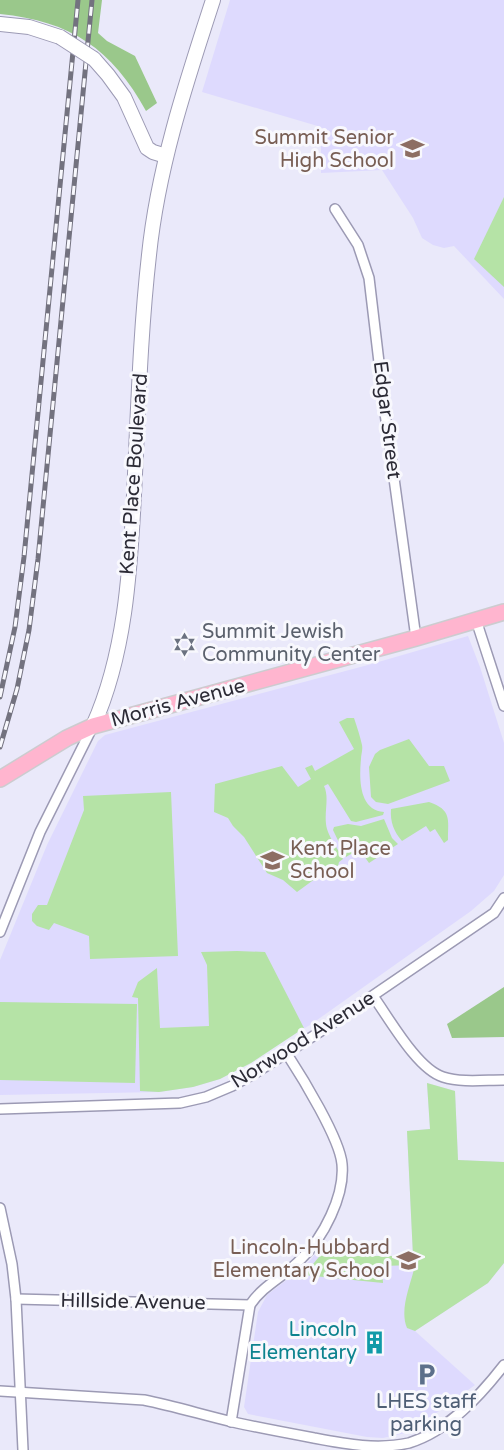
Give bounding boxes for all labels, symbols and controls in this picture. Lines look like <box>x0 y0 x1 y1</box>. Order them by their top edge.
place label: Summit Senior High School <box>255 126 394 173</box>
school or university icon: Summit Senior High School <box>399 136 425 162</box>
street label: Edgar Street <box>368 359 406 481</box>
street label: Kent Place Boulevard <box>115 372 153 576</box>
place label: Summit Jewish Community Center <box>202 620 381 667</box>
synagogue icon: Summit Jewish Community Center <box>171 631 197 657</box>
street label: Morris Avenue <box>108 674 248 732</box>
place label: Kent Place School <box>290 837 391 884</box>
school or university icon: Kent Place School <box>259 847 285 873</box>
street label: Norwood Avenue <box>227 986 379 1094</box>
place label: Lincoln-Hubbard Elementary School <box>212 1236 390 1283</box>
school or university icon: Lincoln-Hubbard Elementary School <box>395 1247 421 1273</box>
street label: Hillside Avenue <box>60 1289 206 1315</box>
place label: Lincoln Elementary <box>249 1318 357 1365</box>
building icon: Lincoln Elementary <box>362 1329 388 1355</box>
parking icon: LHES staff parking <box>413 1362 439 1388</box>
place label: LHES staff parking <box>376 1390 477 1437</box>

